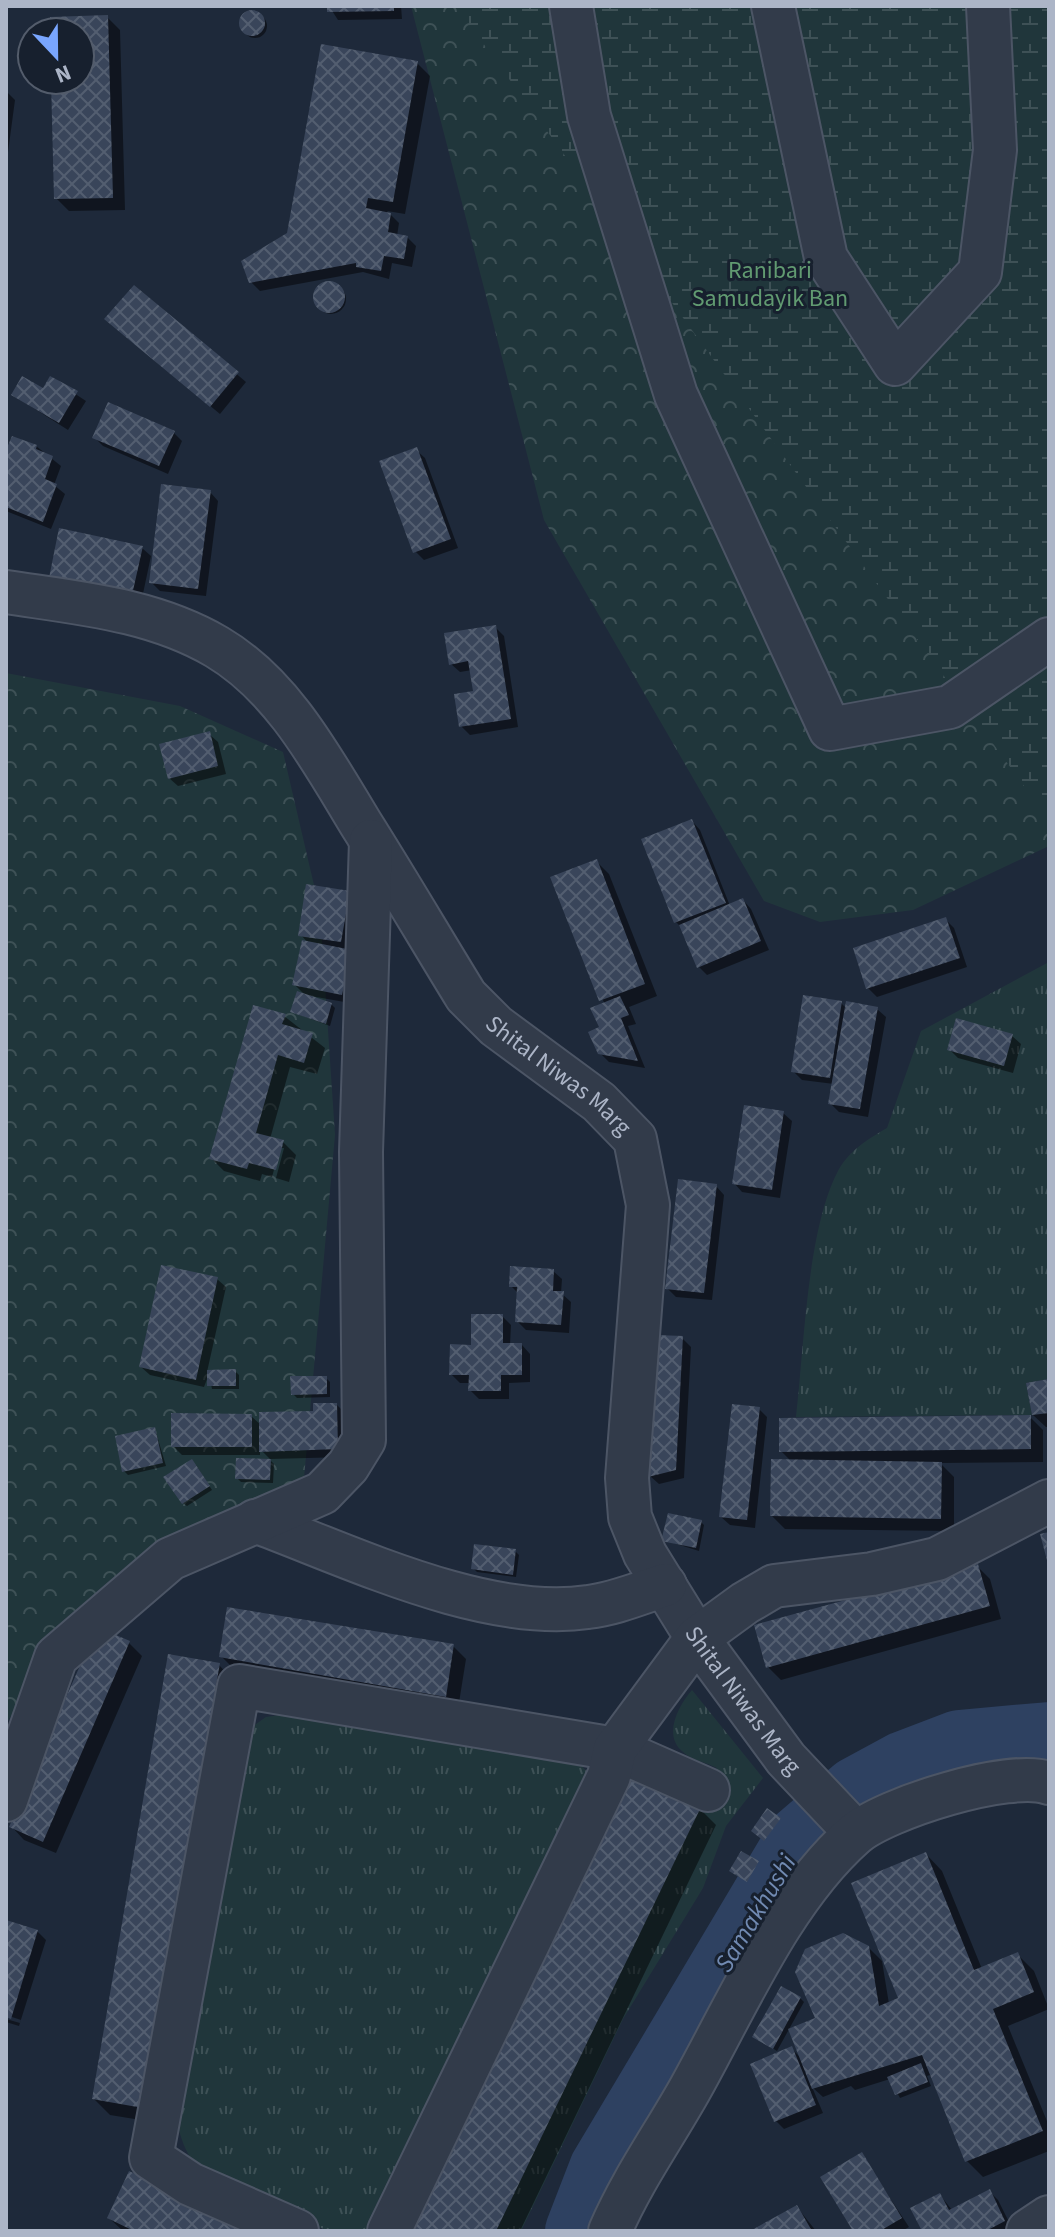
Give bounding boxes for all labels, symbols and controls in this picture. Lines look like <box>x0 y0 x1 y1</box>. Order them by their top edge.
north arrow <box>16 16 96 96</box>
text: N <box>50 56 76 91</box>
park label: Ranibari Samudayik Ban <box>692 253 848 316</box>
street label: Shital Niwas Marg <box>477 1008 640 1144</box>
street label: Shital Niwas Marg <box>676 1619 809 1783</box>
water label: Samakhushi <box>706 1847 806 1979</box>

